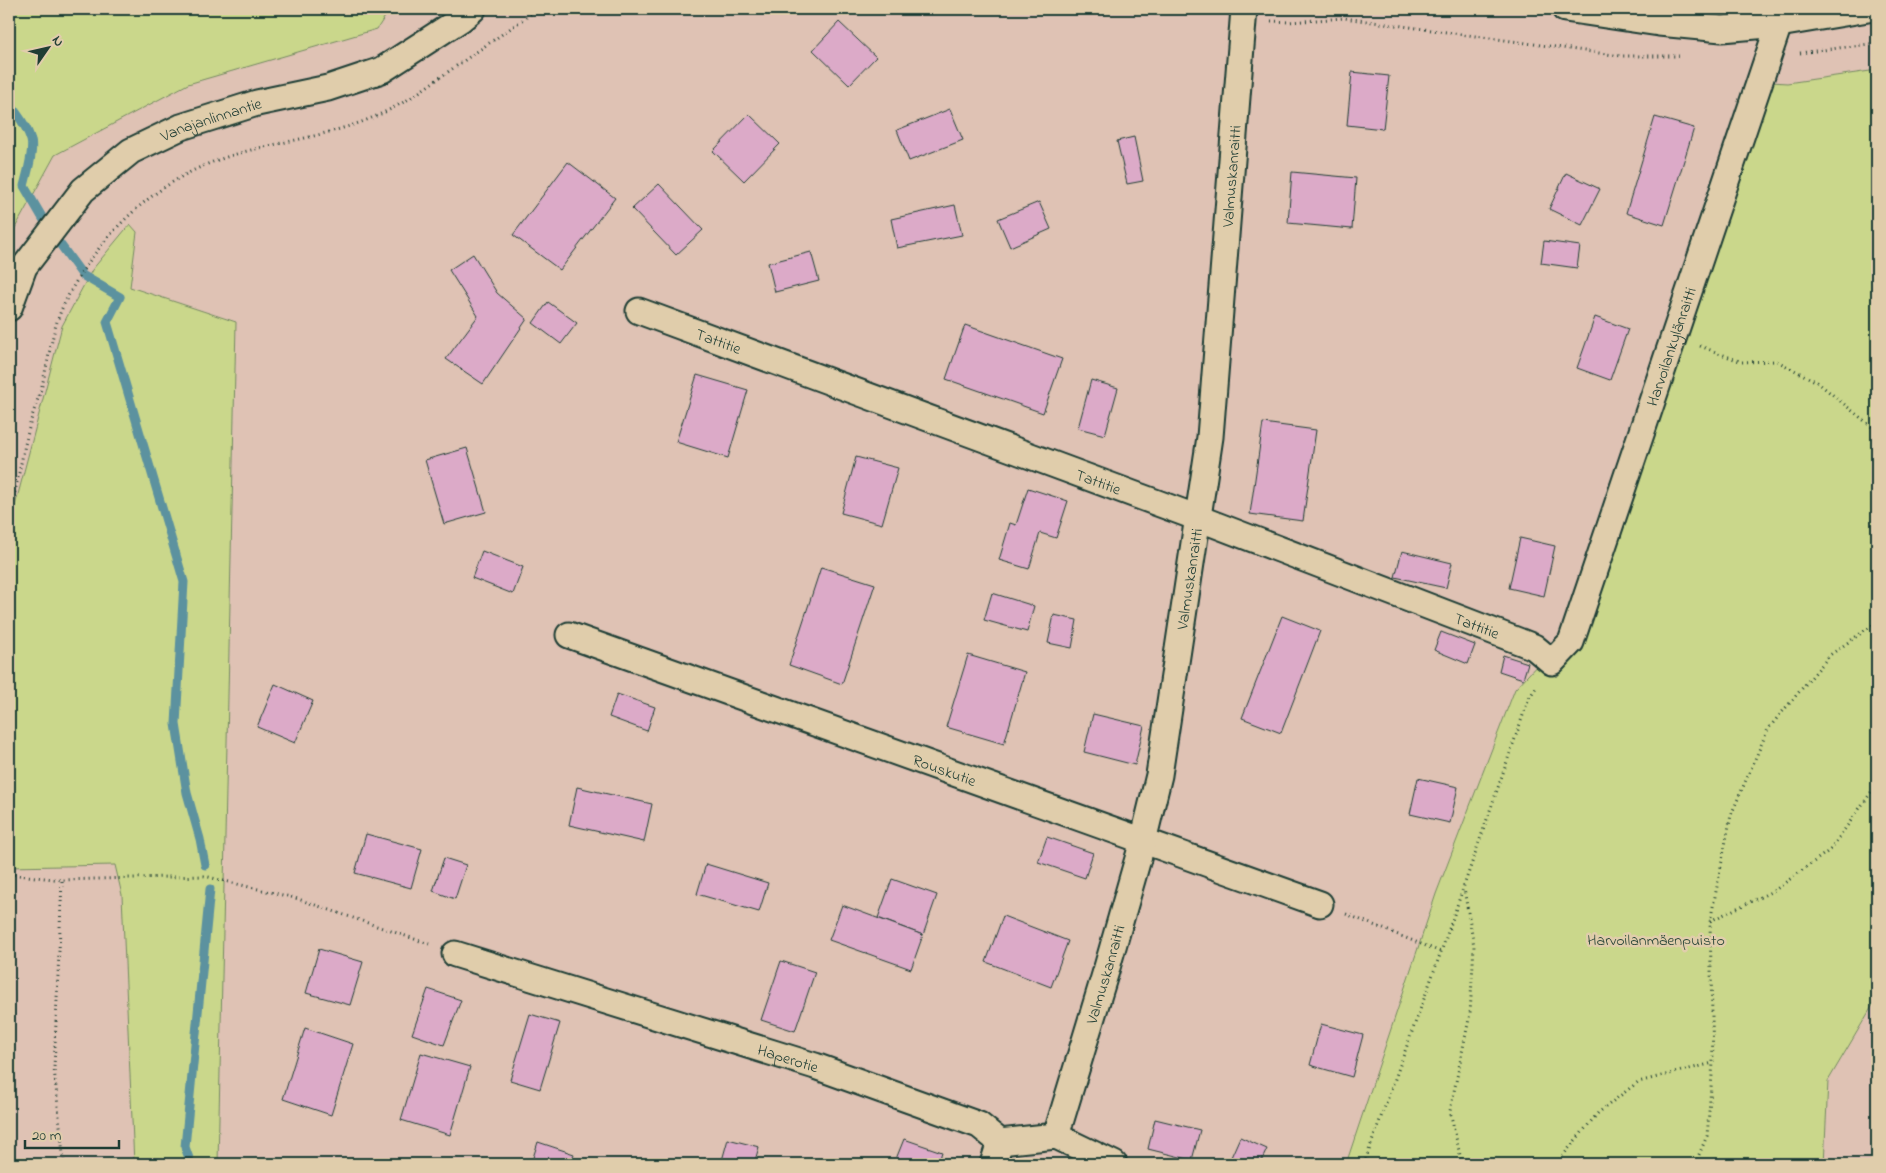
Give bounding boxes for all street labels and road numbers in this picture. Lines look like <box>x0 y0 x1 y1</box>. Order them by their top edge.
street label: Vanajanlinnantie <box>156 92 265 150</box>
street label: Valmuskanraitti <box>1217 124 1249 229</box>
street label: Harvoilankylänraitti <box>1641 284 1704 410</box>
street label: Tattitie <box>692 323 745 362</box>
street label: Tattitie <box>1072 464 1125 503</box>
street label: Valmuskanraitti <box>1171 527 1210 632</box>
street label: Tattitie <box>1450 607 1503 647</box>
street label: Rouskutie <box>909 749 980 794</box>
street label: Valmuskanraitti <box>1080 922 1133 1028</box>
street label: Haperotie <box>754 1039 822 1081</box>

